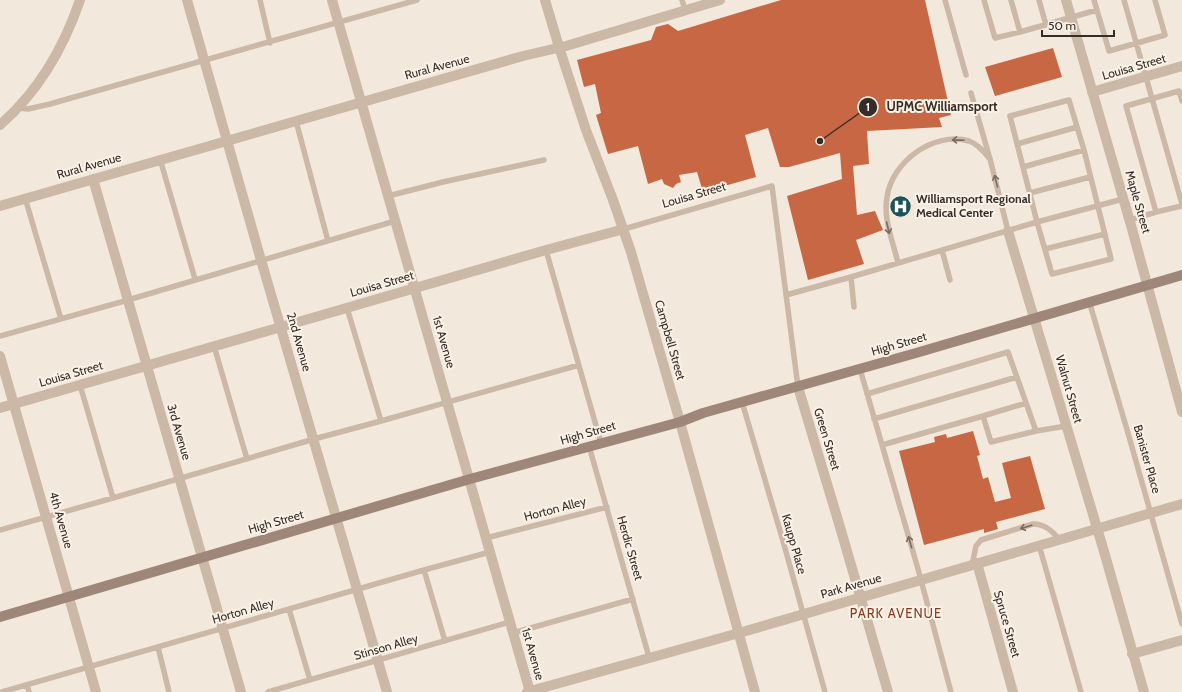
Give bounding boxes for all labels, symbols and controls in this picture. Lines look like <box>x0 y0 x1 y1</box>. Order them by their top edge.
scale bar <box>1042 12 1114 38</box>
text: 50 m <box>1048 18 1076 33</box>
street label: Louisa Street <box>1100 50 1167 83</box>
street label: Rural Avenue <box>403 51 471 82</box>
callout: UPMC Williamsport <box>858 94 1005 119</box>
text: UPMC Williamsport <box>887 98 998 114</box>
text: 1 <box>866 99 870 114</box>
one-way arrow <box>952 137 965 144</box>
street label: Rural Avenue <box>55 149 123 182</box>
street label: Maple Street <box>1122 169 1155 235</box>
one-way arrow <box>991 175 999 188</box>
street label: Louisa Street <box>660 178 727 211</box>
place label: Williamsport Regional Medical Center <box>916 191 1031 220</box>
hospital icon: Williamsport Regional Medical Center <box>888 193 914 219</box>
one-way arrow <box>885 221 893 234</box>
street label: Louisa Street <box>348 267 415 300</box>
street label: Campbell Street <box>652 298 689 382</box>
street label: 2nd Avenue <box>284 311 315 373</box>
street label: 1st Avenue <box>430 314 459 370</box>
street label: High Street <box>869 328 928 359</box>
street label: Walnut Street <box>1053 353 1086 425</box>
street label: Louisa Street <box>37 357 104 390</box>
street label: 3rd Avenue <box>164 402 195 462</box>
street label: Green Street <box>811 406 844 472</box>
street label: High Street <box>558 417 617 448</box>
street label: Banister Place <box>1131 423 1164 495</box>
street label: 4th Avenue <box>46 490 77 550</box>
street label: Horton Alley <box>522 493 588 524</box>
street label: High Street <box>246 506 305 537</box>
street label: Kaupp Place <box>779 512 810 576</box>
street label: Herdic Street <box>614 514 647 582</box>
one-way arrow <box>1019 524 1032 531</box>
one-way arrow <box>906 536 913 549</box>
street label: Park Avenue <box>819 570 883 601</box>
street label: Spruce Street <box>991 589 1024 659</box>
street label: Horton Alley <box>210 595 276 627</box>
district label: PARK AVENUE <box>850 605 942 621</box>
street label: 1st Avenue <box>519 626 548 682</box>
street label: Stinson Alley <box>352 630 420 663</box>

